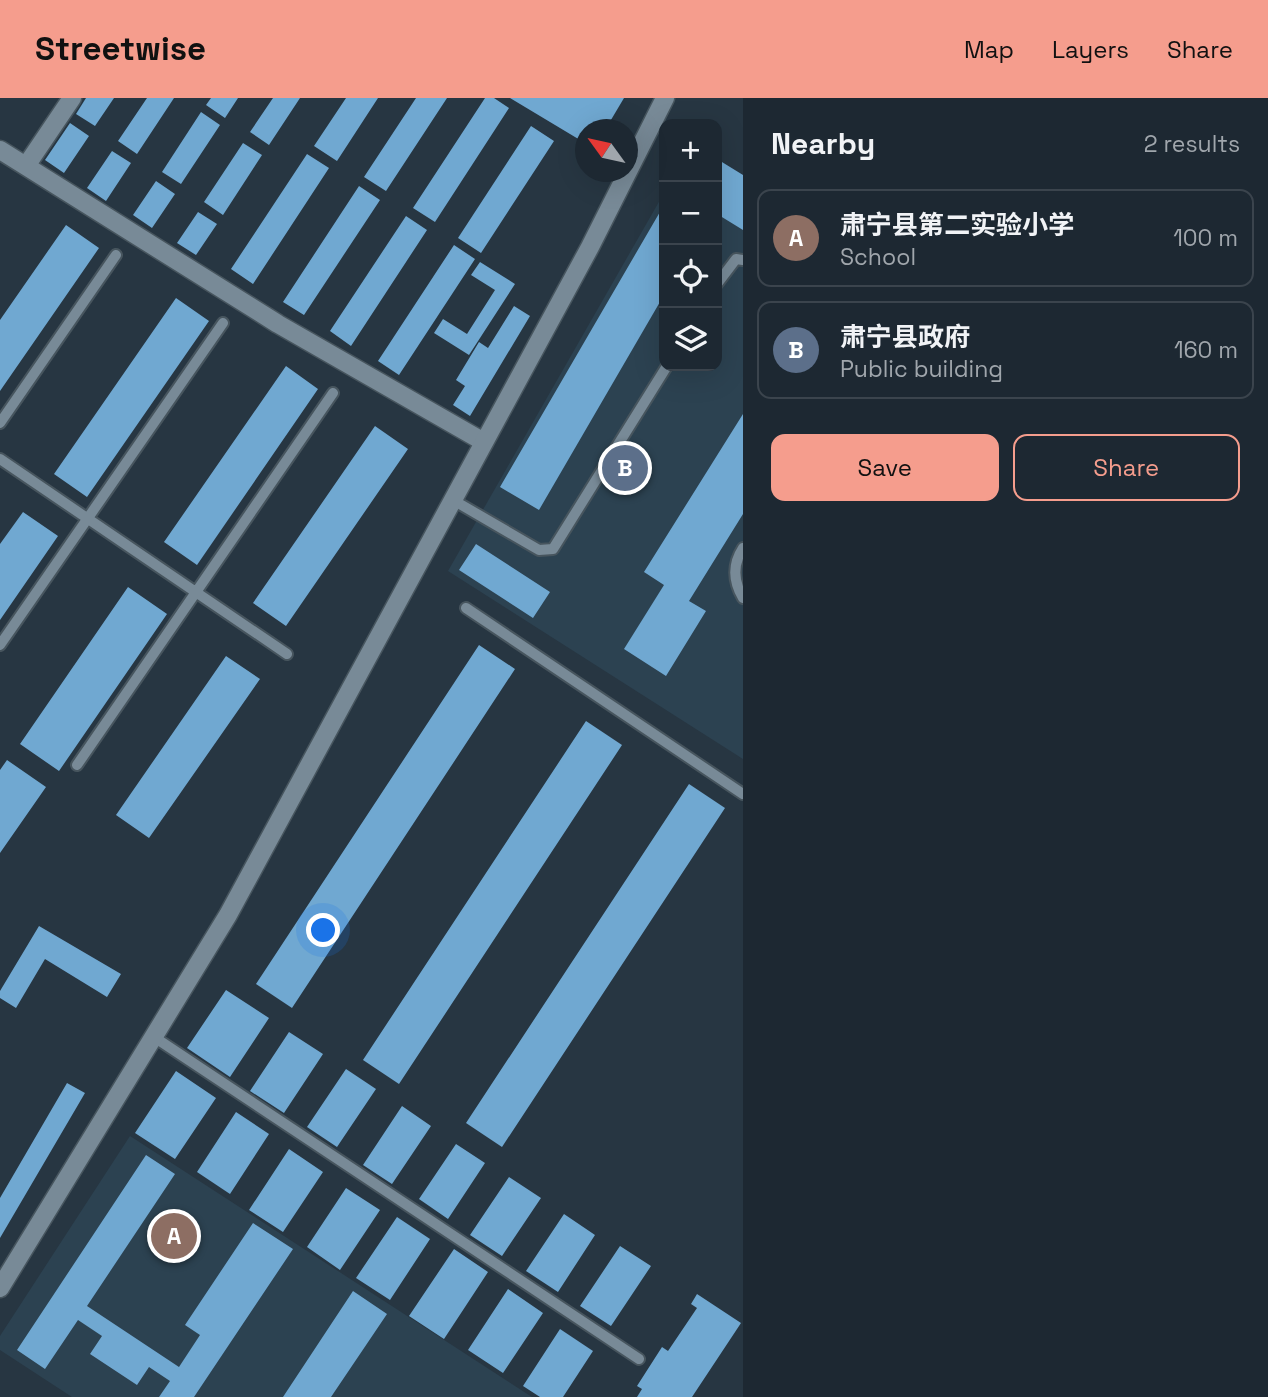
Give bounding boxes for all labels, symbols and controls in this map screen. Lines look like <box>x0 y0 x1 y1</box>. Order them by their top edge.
text: Streetwise <box>35 28 206 70</box>
text: Map <box>964 34 1014 65</box>
text: Layers <box>1052 34 1129 65</box>
text: Share <box>1167 34 1233 65</box>
north arrow <box>575 119 638 182</box>
map controls <box>659 119 722 371</box>
button: + <box>659 119 722 182</box>
text: Nearby <box>771 124 875 163</box>
text: 2 results <box>1144 129 1240 159</box>
button: − <box>659 182 722 245</box>
text: 肃宁县第二实验小学 <box>840 208 1074 242</box>
text: A <box>789 223 803 253</box>
text: 100 m <box>1173 223 1238 253</box>
text: School <box>840 242 916 272</box>
button: locate <box>659 245 722 308</box>
button: layers <box>659 308 722 371</box>
text: 肃宁县政府 <box>840 320 970 354</box>
text: B <box>788 335 804 365</box>
text: 160 m <box>1174 335 1238 365</box>
text: Public building <box>840 354 1003 384</box>
button: Save <box>771 434 999 501</box>
button: Share <box>1013 434 1240 501</box>
pin: B <box>602 442 648 494</box>
your location <box>306 913 340 947</box>
pin: A <box>151 1210 197 1262</box>

